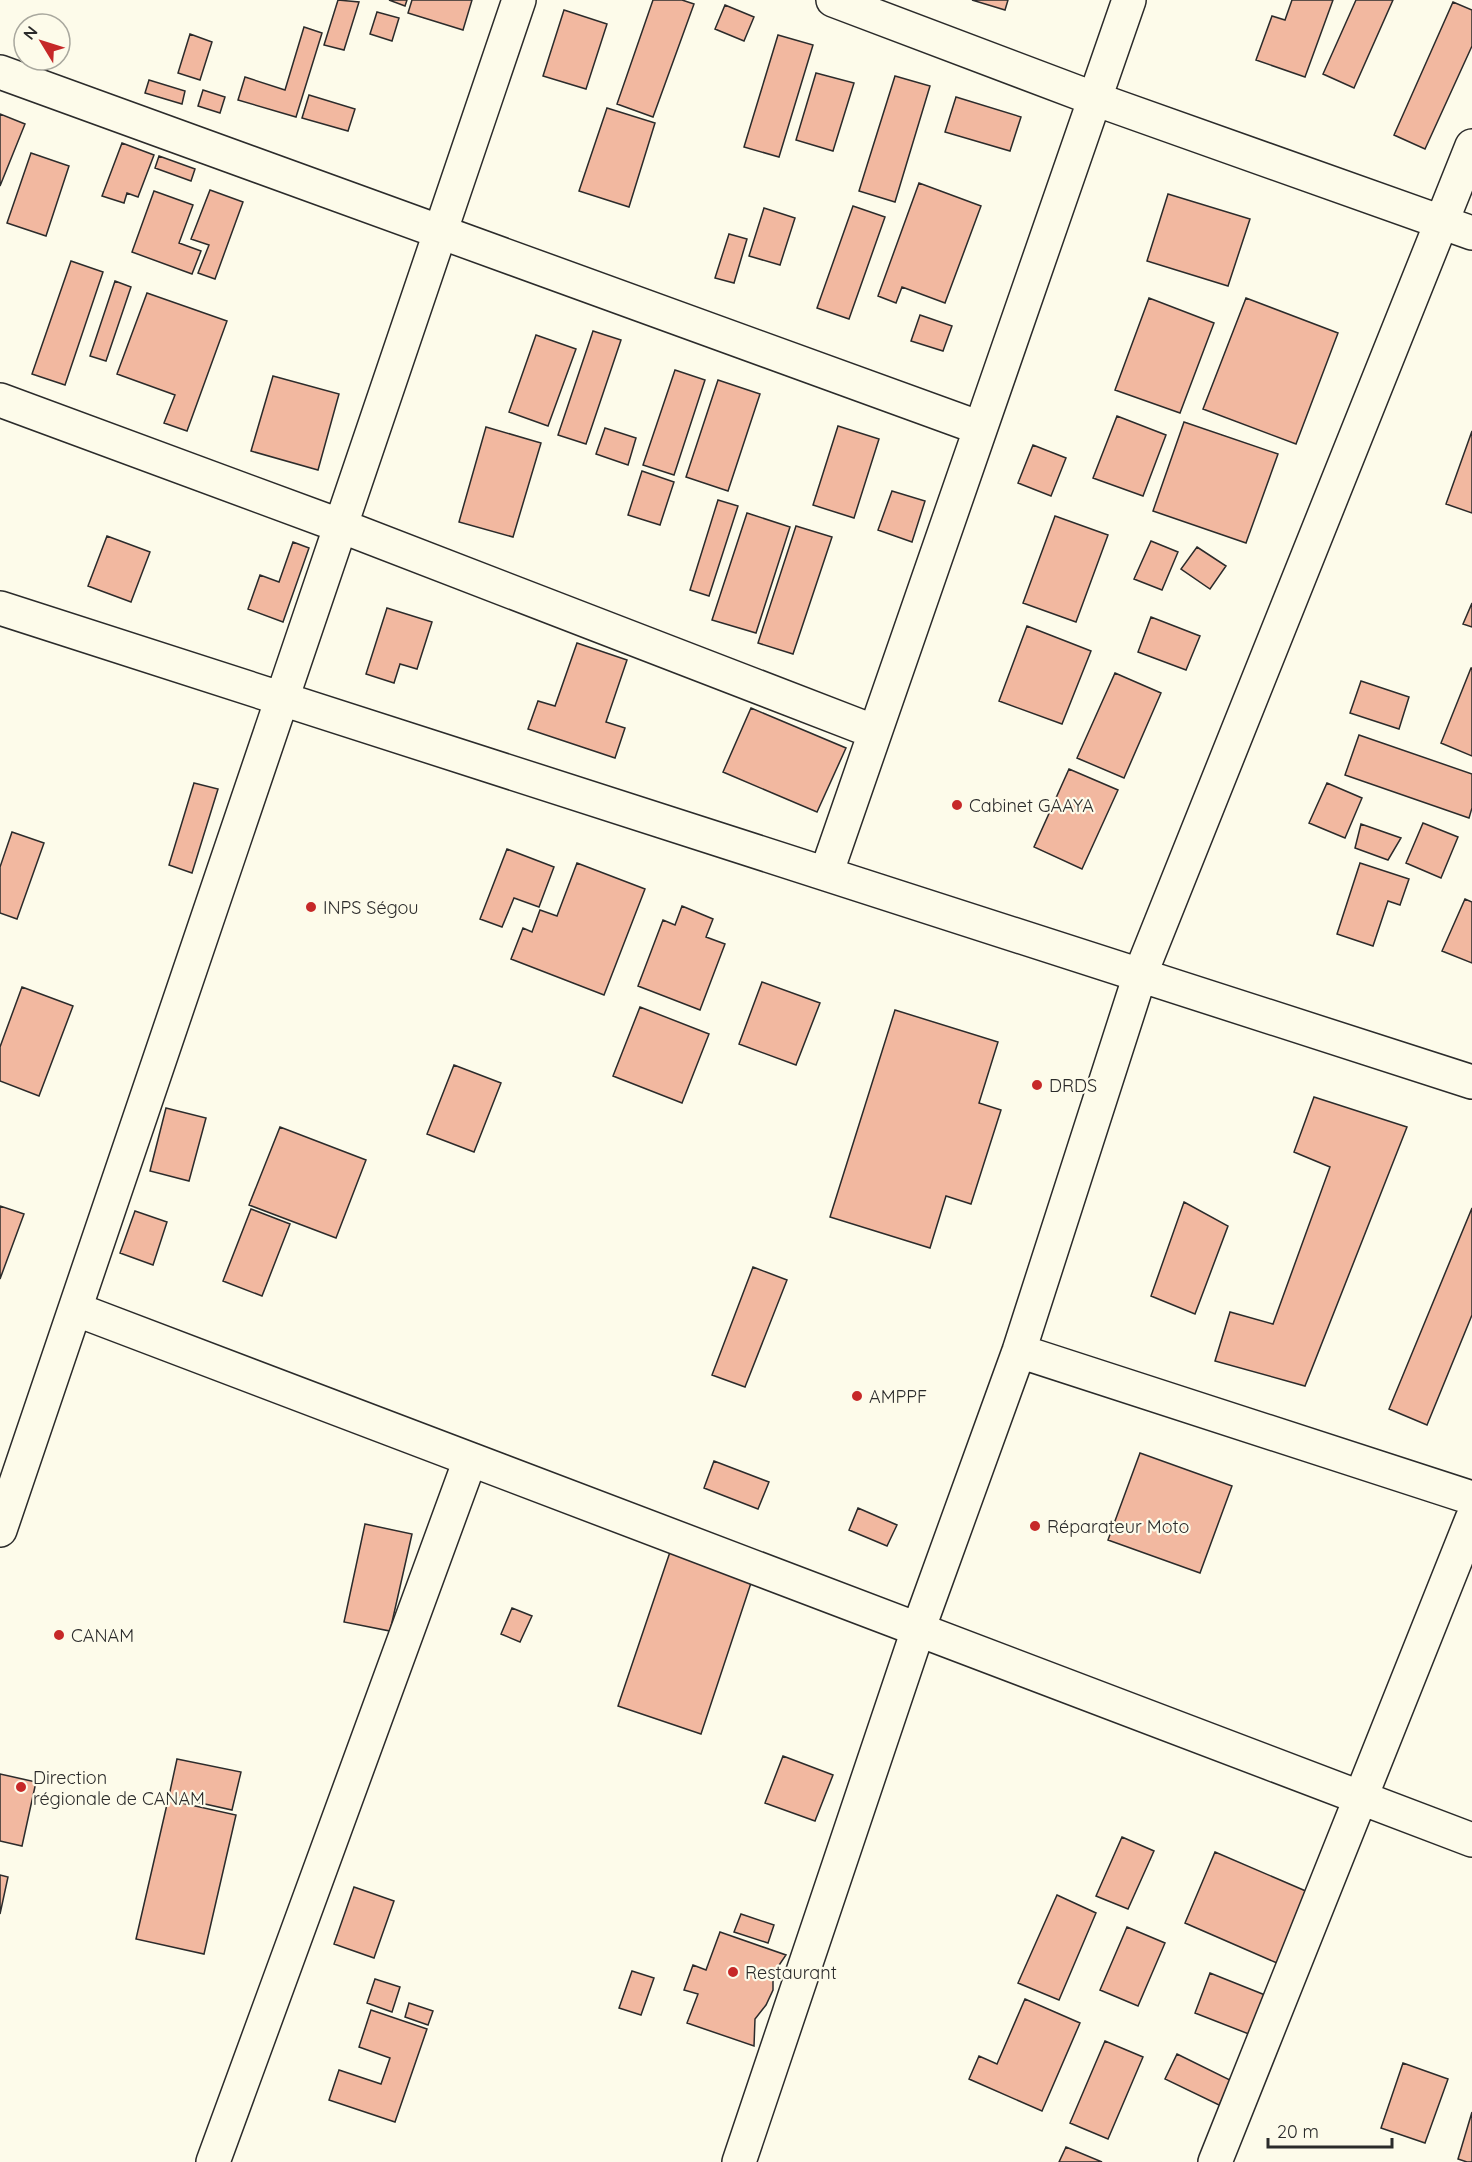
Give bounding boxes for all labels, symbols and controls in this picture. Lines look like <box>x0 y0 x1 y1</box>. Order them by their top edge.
north arrow <box>12 12 72 72</box>
text: N <box>19 22 42 44</box>
place label: Cabinet GAAYA <box>969 794 1094 817</box>
marker: Cabinet GAAYA <box>950 798 964 812</box>
place label: INPS Ségou <box>323 896 419 919</box>
marker: INPS Ségou <box>304 900 318 914</box>
place label: DRDS <box>1049 1074 1097 1097</box>
marker: DRDS <box>1030 1078 1044 1092</box>
place label: AMPPF <box>869 1385 927 1408</box>
marker: AMPPF <box>850 1389 864 1403</box>
place label: Réparateur Moto <box>1047 1515 1190 1538</box>
marker: Réparateur Moto <box>1028 1519 1042 1533</box>
place label: CANAM <box>71 1624 134 1647</box>
marker: CANAM <box>52 1628 66 1642</box>
place label: Direction régionale de CANAM <box>33 1766 205 1810</box>
marker: Direction régionale de CANAM <box>14 1780 28 1794</box>
place label: Restaurant <box>745 1961 837 1984</box>
marker: Restaurant <box>726 1965 740 1979</box>
scale bar <box>1268 2111 1392 2149</box>
text: 20 m <box>1277 2120 1319 2143</box>

